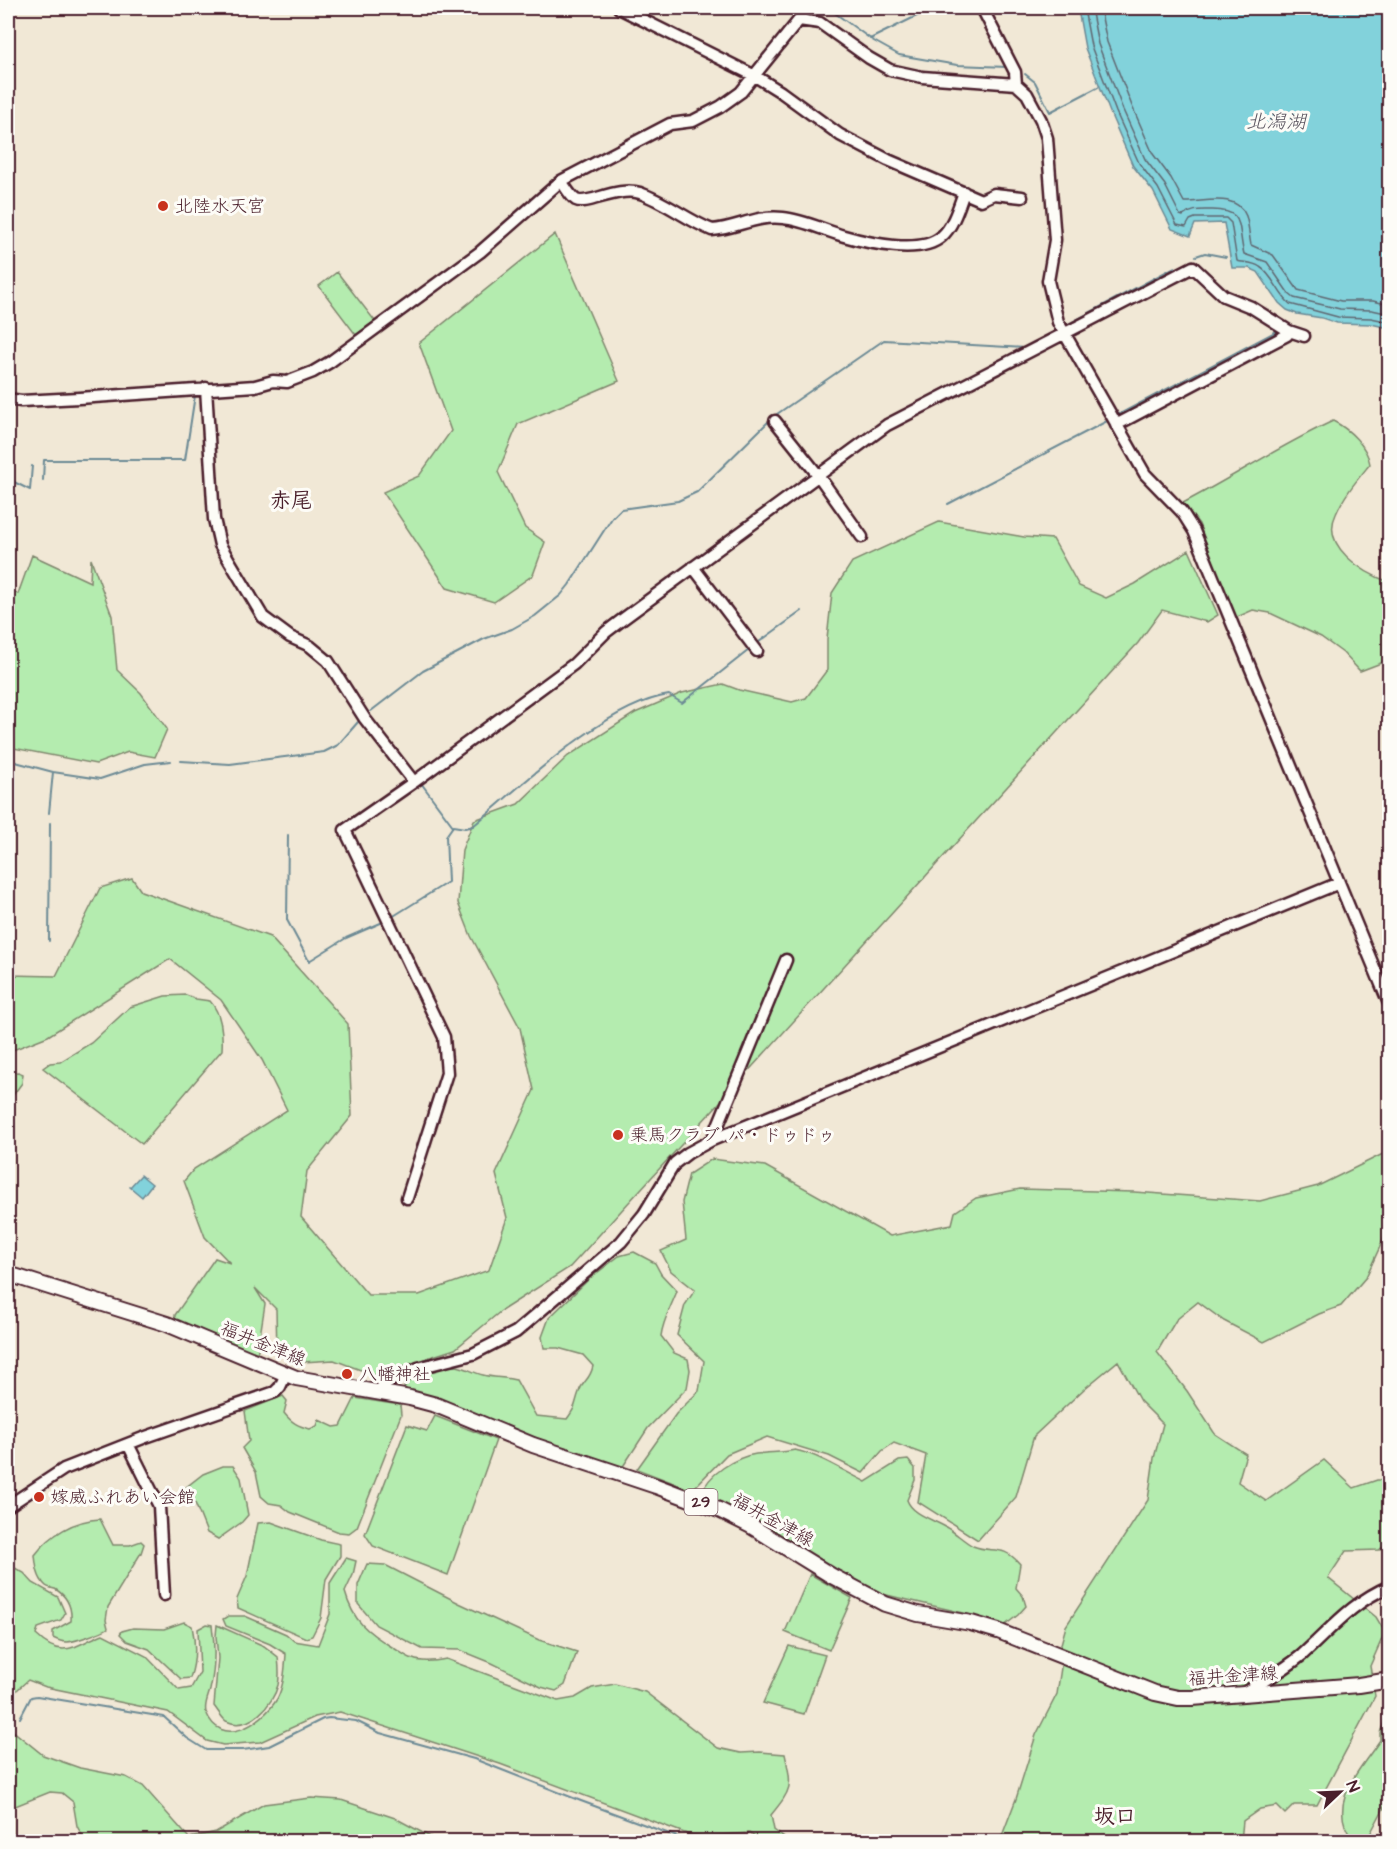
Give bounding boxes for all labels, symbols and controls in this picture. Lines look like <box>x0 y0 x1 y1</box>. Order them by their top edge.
water label: 北潟湖 <box>1246 108 1308 136</box>
place label: 北陸水天宮 <box>175 194 265 219</box>
marker: 北陸水天宮 <box>156 199 170 213</box>
district label: 赤尾 <box>270 486 312 515</box>
place label: 乗馬クラブ パ・ドゥドゥ <box>630 1123 835 1148</box>
marker: 乗馬クラブ パ・ドゥドゥ <box>611 1128 625 1142</box>
street label: 福井金津線 <box>217 1316 309 1372</box>
place label: 八幡神社 <box>359 1362 431 1387</box>
marker: 八幡神社 <box>340 1367 354 1381</box>
place label: 嫁威ふれあい会館 <box>51 1485 195 1510</box>
street label: 福井金津線 <box>728 1487 818 1553</box>
road number: 29 <box>684 1489 718 1515</box>
marker: 嫁威ふれあい会館 <box>32 1490 46 1504</box>
street label: 福井金津線 <box>1187 1660 1279 1692</box>
north arrow <box>1310 1762 1370 1822</box>
text: N <box>1341 1778 1365 1795</box>
district label: 坂口 <box>1094 1802 1136 1831</box>

